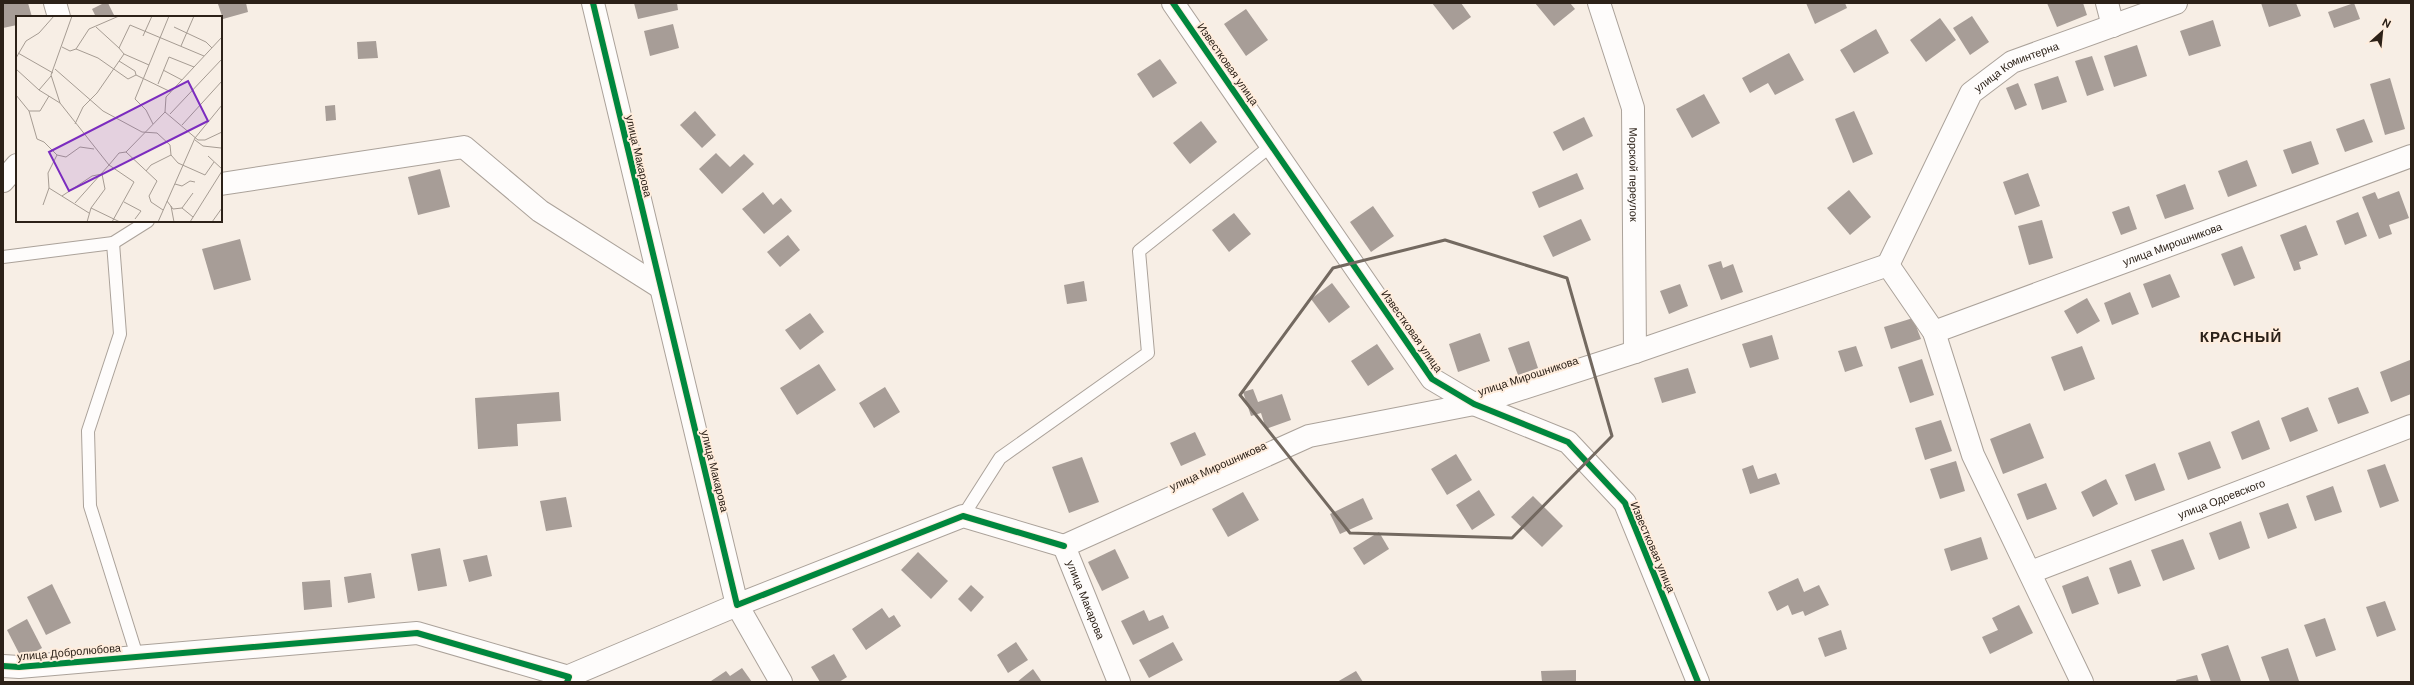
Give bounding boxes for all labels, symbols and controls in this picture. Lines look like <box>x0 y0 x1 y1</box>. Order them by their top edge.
north arrow <box>2362 12 2402 52</box>
text: N <box>2380 15 2393 31</box>
inset map <box>16 16 222 222</box>
street label: Известковая улица <box>1194 20 1262 109</box>
street label: улица Коминтерна <box>1971 38 2061 95</box>
street label: улица Макарова <box>623 114 655 199</box>
street label: Морской переулок <box>1626 127 1641 222</box>
street label: улица Мирошникова <box>2121 219 2225 269</box>
street label: Известковая улица <box>1378 287 1446 376</box>
district label: КРАСНЫЙ <box>2200 327 2282 347</box>
street label: улица Мирошникова <box>1476 353 1581 399</box>
street label: улица Макарова <box>698 429 732 514</box>
street label: улица Мирошникова <box>1167 438 1269 494</box>
street label: улица Одоевского <box>2176 476 2267 522</box>
street label: Известковая улица <box>1628 499 1679 595</box>
street label: улица Макарова <box>1064 558 1108 642</box>
street label: улица Добролюбова <box>17 640 122 664</box>

